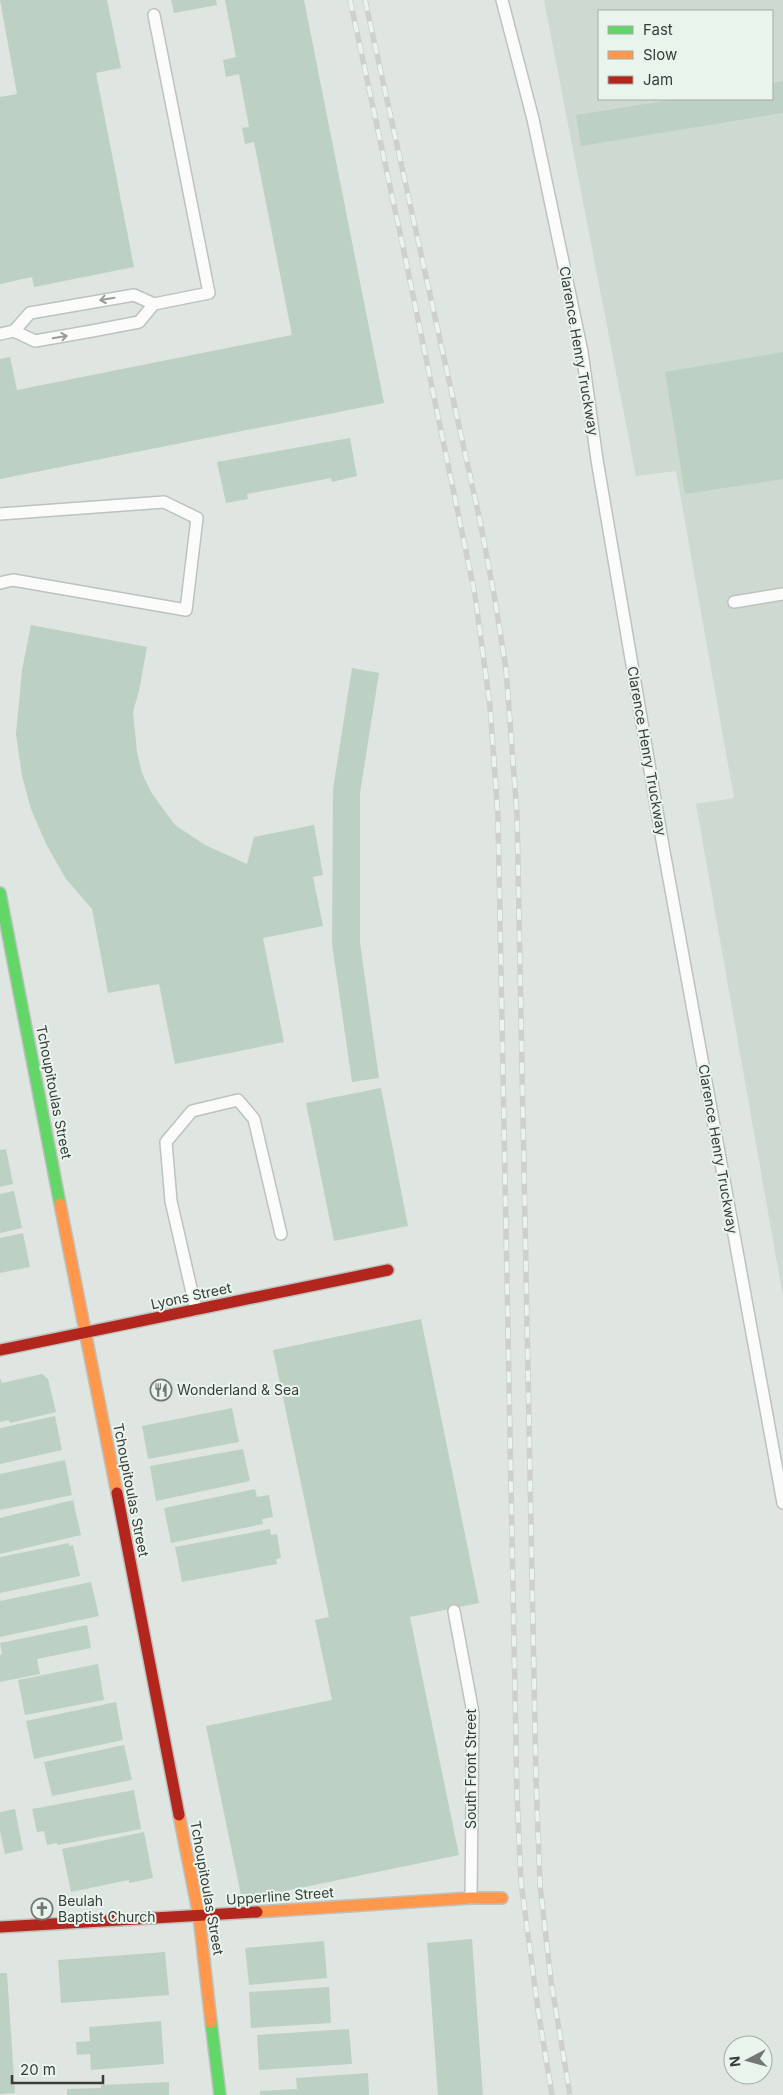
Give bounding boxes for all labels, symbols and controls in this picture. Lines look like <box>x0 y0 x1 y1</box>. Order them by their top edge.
legend <box>598 10 773 100</box>
text: Fast <box>643 20 673 39</box>
text: Slow <box>643 45 677 64</box>
text: Jam <box>643 70 673 89</box>
street label: Clarence Henry Truckway <box>556 265 603 437</box>
one-way arrow <box>100 295 116 305</box>
one-way arrow <box>52 331 68 341</box>
street label: Clarence Henry Truckway <box>624 665 671 837</box>
street label: Tchoupitoulas Street <box>33 1024 76 1161</box>
street label: Clarence Henry Truckway <box>695 1063 742 1235</box>
street label: Lyons Street <box>149 1279 233 1312</box>
restaurant icon: Wonderland & Sea <box>149 1378 173 1402</box>
place label: Wonderland & Sea <box>177 1381 299 1398</box>
street label: Tchoupitoulas Street <box>110 1422 153 1559</box>
street label: South Front Street <box>462 1709 479 1829</box>
street label: Tchoupitoulas Street <box>187 1819 228 1957</box>
street label: Upperline Street <box>226 1883 335 1908</box>
place label: Beulah Baptist Church <box>58 1892 156 1925</box>
church icon: Beulah Baptist Church <box>30 1897 54 1921</box>
north arrow <box>723 2035 773 2085</box>
scale bar <box>12 2052 104 2084</box>
text: N <box>726 2055 744 2068</box>
text: 20 m <box>20 2060 56 2079</box>

